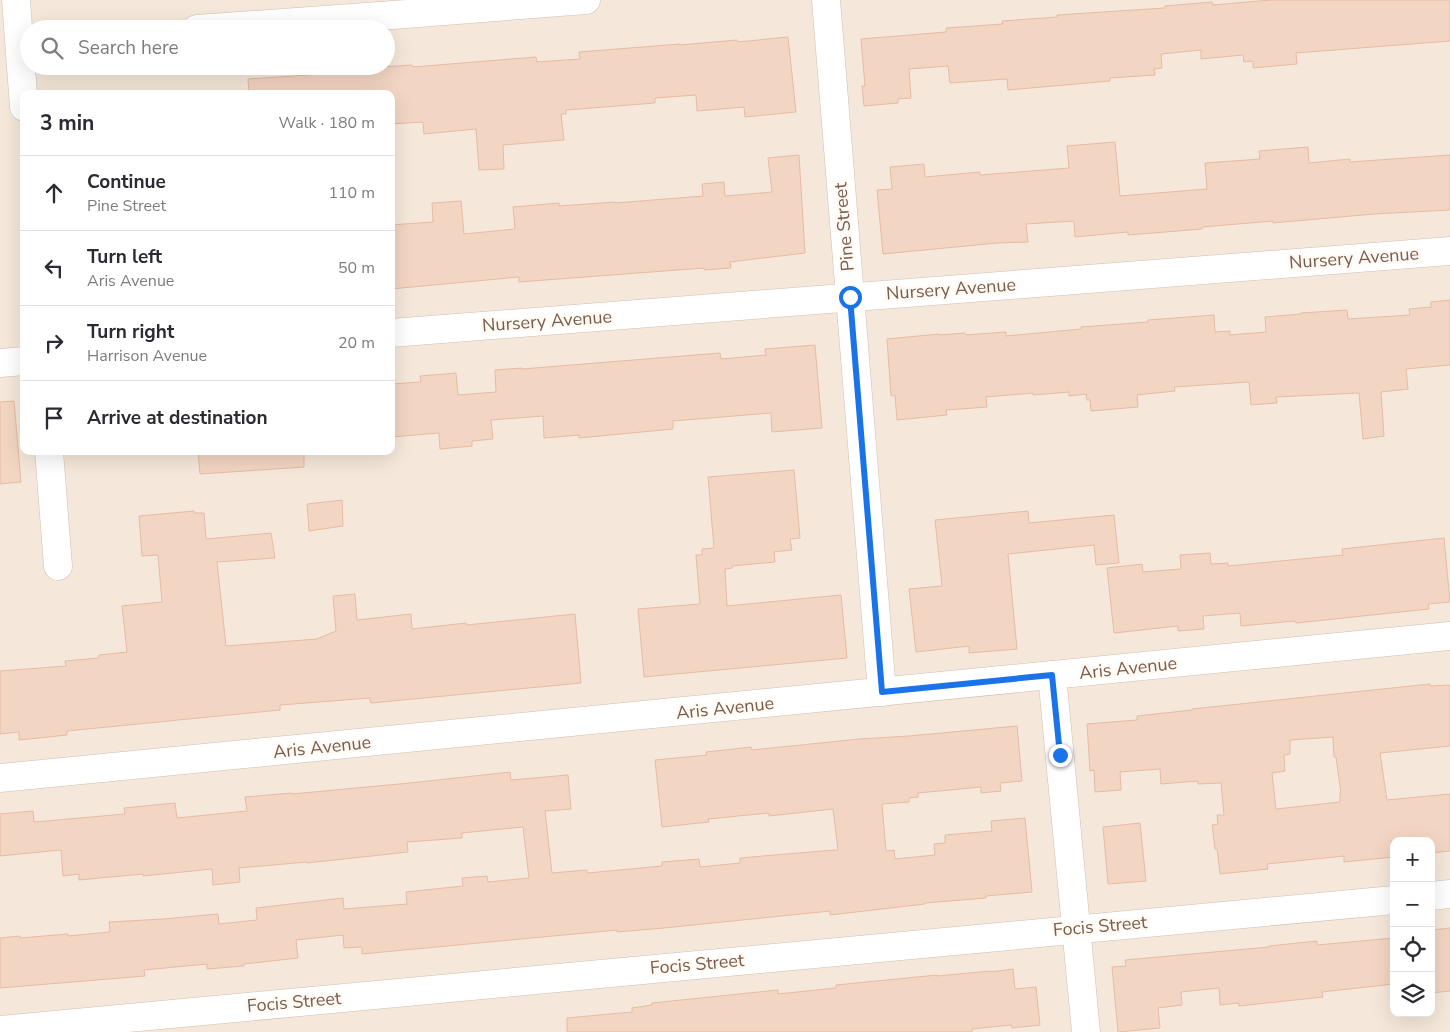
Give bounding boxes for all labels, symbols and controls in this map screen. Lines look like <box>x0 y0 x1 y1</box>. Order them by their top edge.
search box <box>20 20 395 75</box>
icon: search <box>38 34 66 62</box>
text: Search here <box>78 35 179 61</box>
text: 3 min <box>40 109 94 137</box>
text: Walk · 180 m <box>279 112 375 134</box>
text: Continue <box>87 169 166 195</box>
icon: ahead <box>40 179 68 207</box>
street label: Pine Street <box>828 181 860 272</box>
text: 110 m <box>328 182 375 204</box>
text: Pine Street <box>87 195 166 217</box>
street label: Nursery Avenue <box>1288 241 1420 275</box>
text: Turn left <box>87 244 162 270</box>
icon: left <box>40 254 68 282</box>
text: 50 m <box>338 257 375 279</box>
text: Aris Avenue <box>87 270 174 292</box>
street label: Nursery Avenue <box>885 272 1017 306</box>
route start <box>839 286 862 309</box>
street label: Nursery Avenue <box>481 304 613 338</box>
text: Turn right <box>87 319 174 345</box>
icon: right <box>40 329 68 357</box>
text: 20 m <box>338 332 375 354</box>
text: Harrison Avenue <box>87 345 207 367</box>
icon: arrive <box>40 404 68 432</box>
text: Arrive at destination <box>87 405 268 431</box>
street label: Aris Avenue <box>1078 651 1178 685</box>
street label: Aris Avenue <box>675 691 775 725</box>
street label: Aris Avenue <box>272 730 372 764</box>
route end <box>1049 744 1072 767</box>
map controls <box>1390 837 1435 1017</box>
button: + <box>1390 837 1435 882</box>
button: − <box>1390 882 1435 927</box>
street label: Focis Street <box>1052 910 1149 942</box>
button: locate <box>1390 927 1435 972</box>
street label: Focis Street <box>649 948 746 980</box>
button: layers <box>1390 972 1435 1017</box>
street label: Focis Street <box>246 986 343 1018</box>

